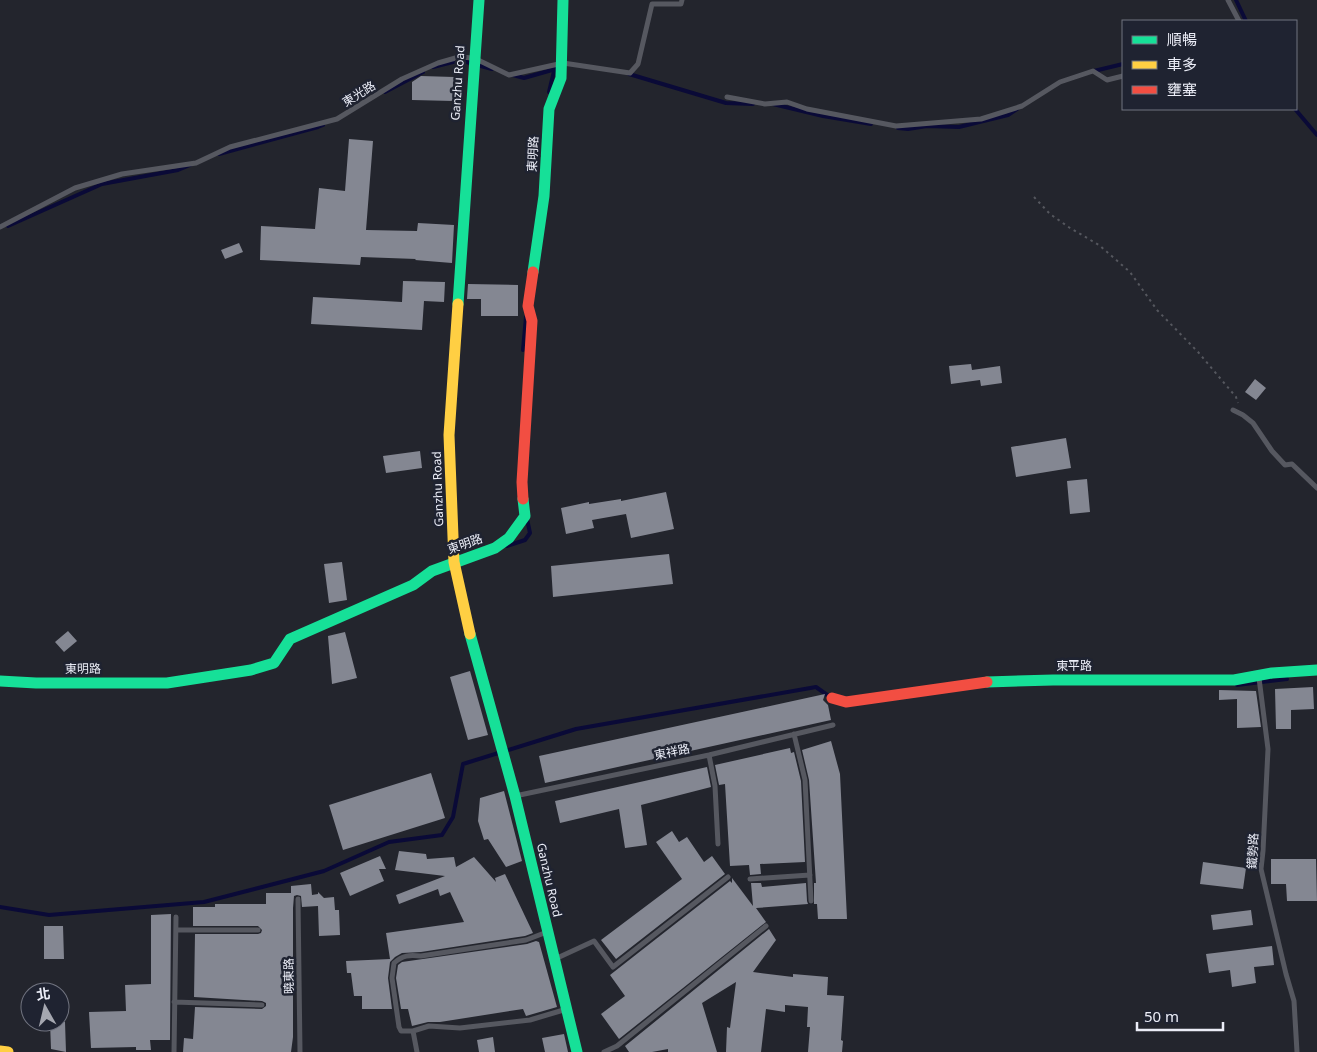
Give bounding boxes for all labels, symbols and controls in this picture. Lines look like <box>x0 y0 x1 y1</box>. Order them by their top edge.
legend <box>1122 20 1297 110</box>
text: 順暢 <box>1167 29 1197 49</box>
street label: Ganzhu Road <box>446 45 469 121</box>
text: 車多 <box>1167 54 1197 74</box>
street label: 東光路 <box>339 77 379 110</box>
text: 壅塞 <box>1167 79 1197 99</box>
street label: 東明路 <box>523 136 542 172</box>
street label: Ganzhu Road <box>428 451 447 527</box>
street label: 東明路 <box>445 530 485 557</box>
street label: 東平路 <box>1056 657 1092 674</box>
street label: 東明路 <box>65 660 101 677</box>
street label: 東祥路 <box>653 739 691 764</box>
street label: 鐵勢路 <box>1243 833 1262 869</box>
street label: Ganzhu Road <box>533 841 566 918</box>
street label: 曉東路 <box>280 958 297 994</box>
north arrow <box>20 982 70 1032</box>
text: 北 <box>35 983 51 1004</box>
scale bar <box>1137 1000 1223 1032</box>
text: 50 m <box>1144 1006 1179 1026</box>

